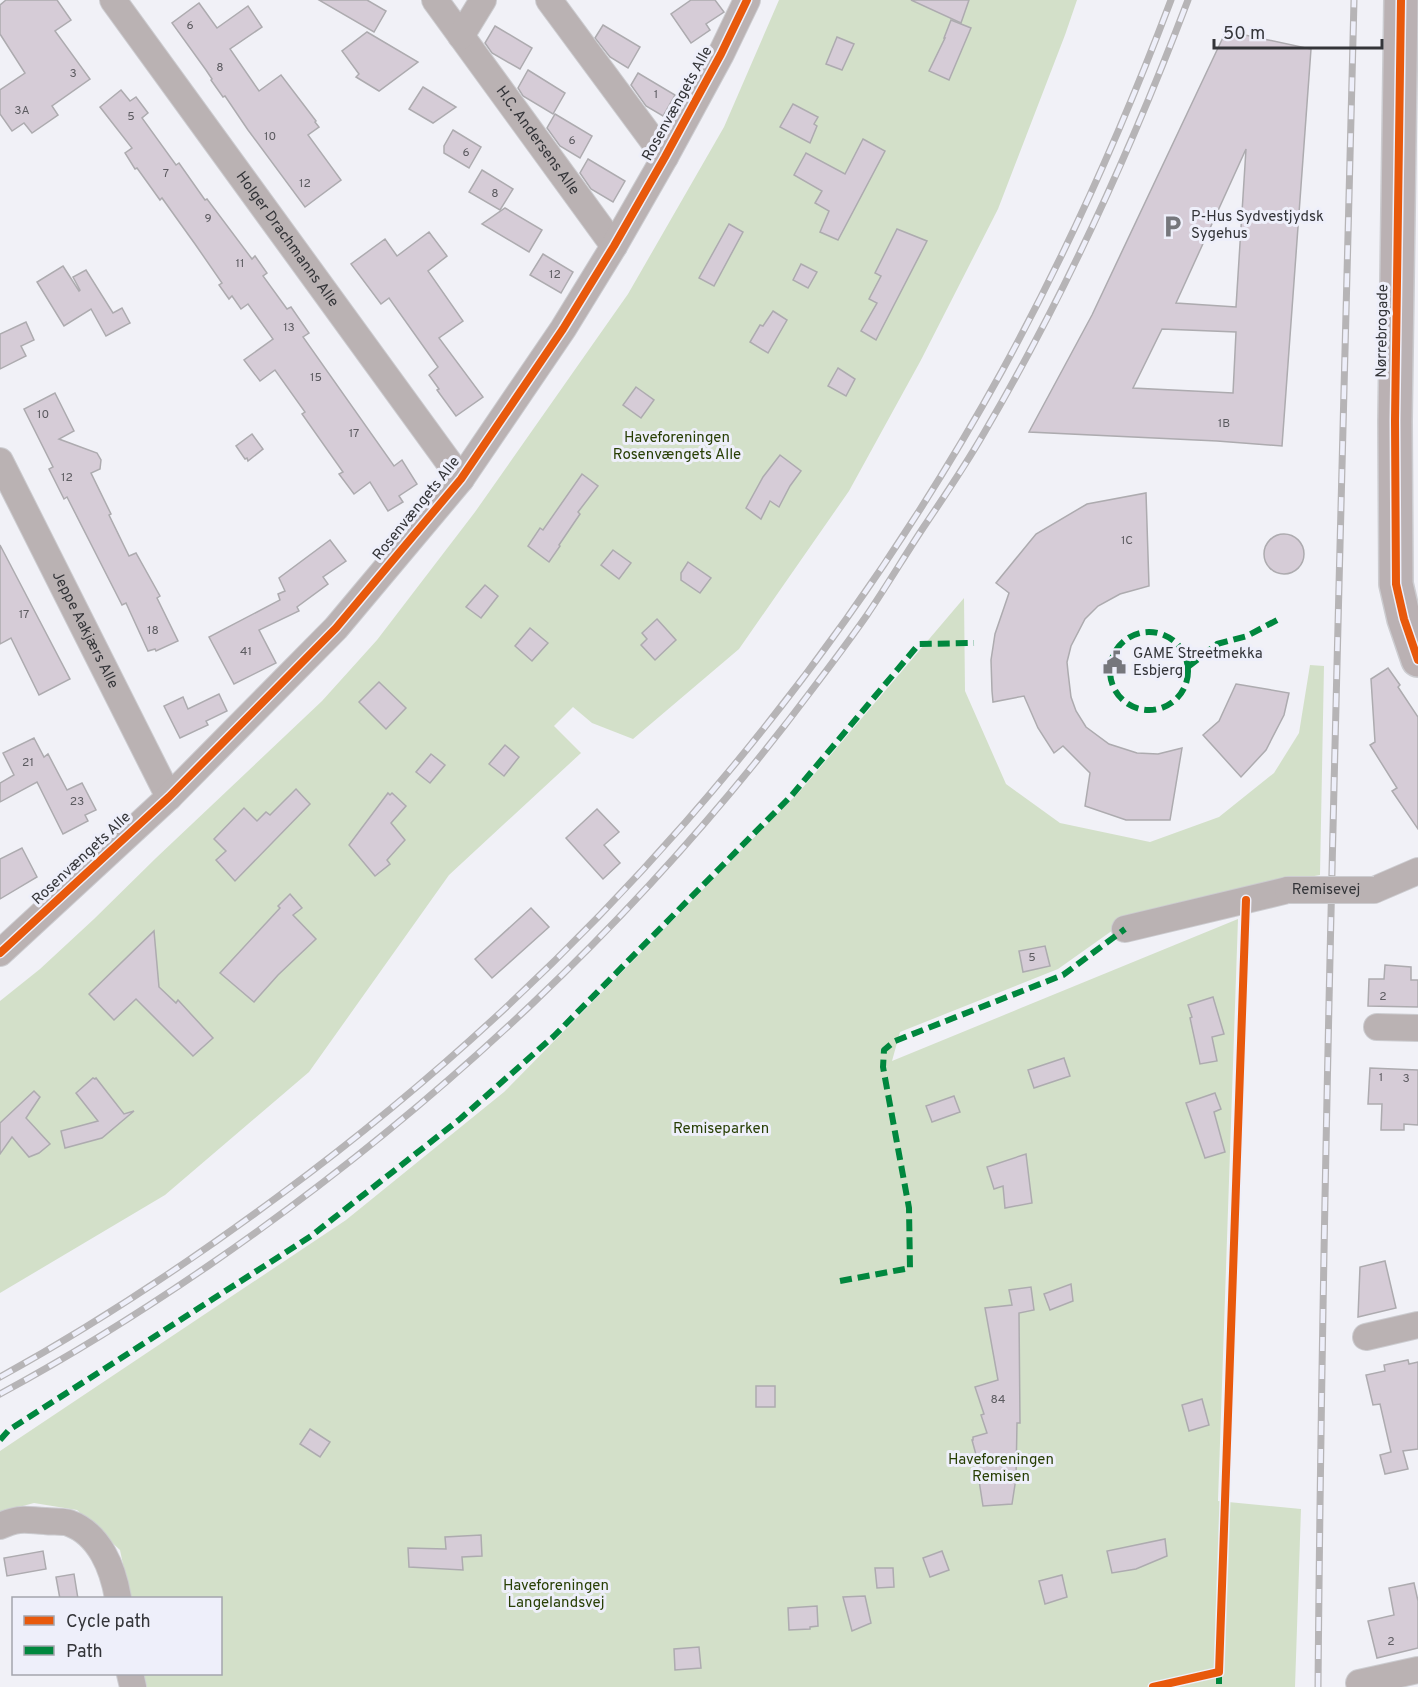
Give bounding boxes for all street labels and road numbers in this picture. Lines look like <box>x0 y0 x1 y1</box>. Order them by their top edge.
street label: Rosenvængets Alle <box>639 43 717 165</box>
street label: H.C. Andersens Alle <box>491 82 583 199</box>
street label: Holger Drachmanns Alle <box>231 168 343 311</box>
street label: Nørrebrogade <box>1373 284 1393 378</box>
street label: Rosenvængets Alle <box>369 453 465 565</box>
street label: Jeppe Aakjærs Alle <box>47 568 122 692</box>
street label: Rosenvængets Alle <box>29 808 135 910</box>
street label: Remisevej <box>1292 881 1360 900</box>

